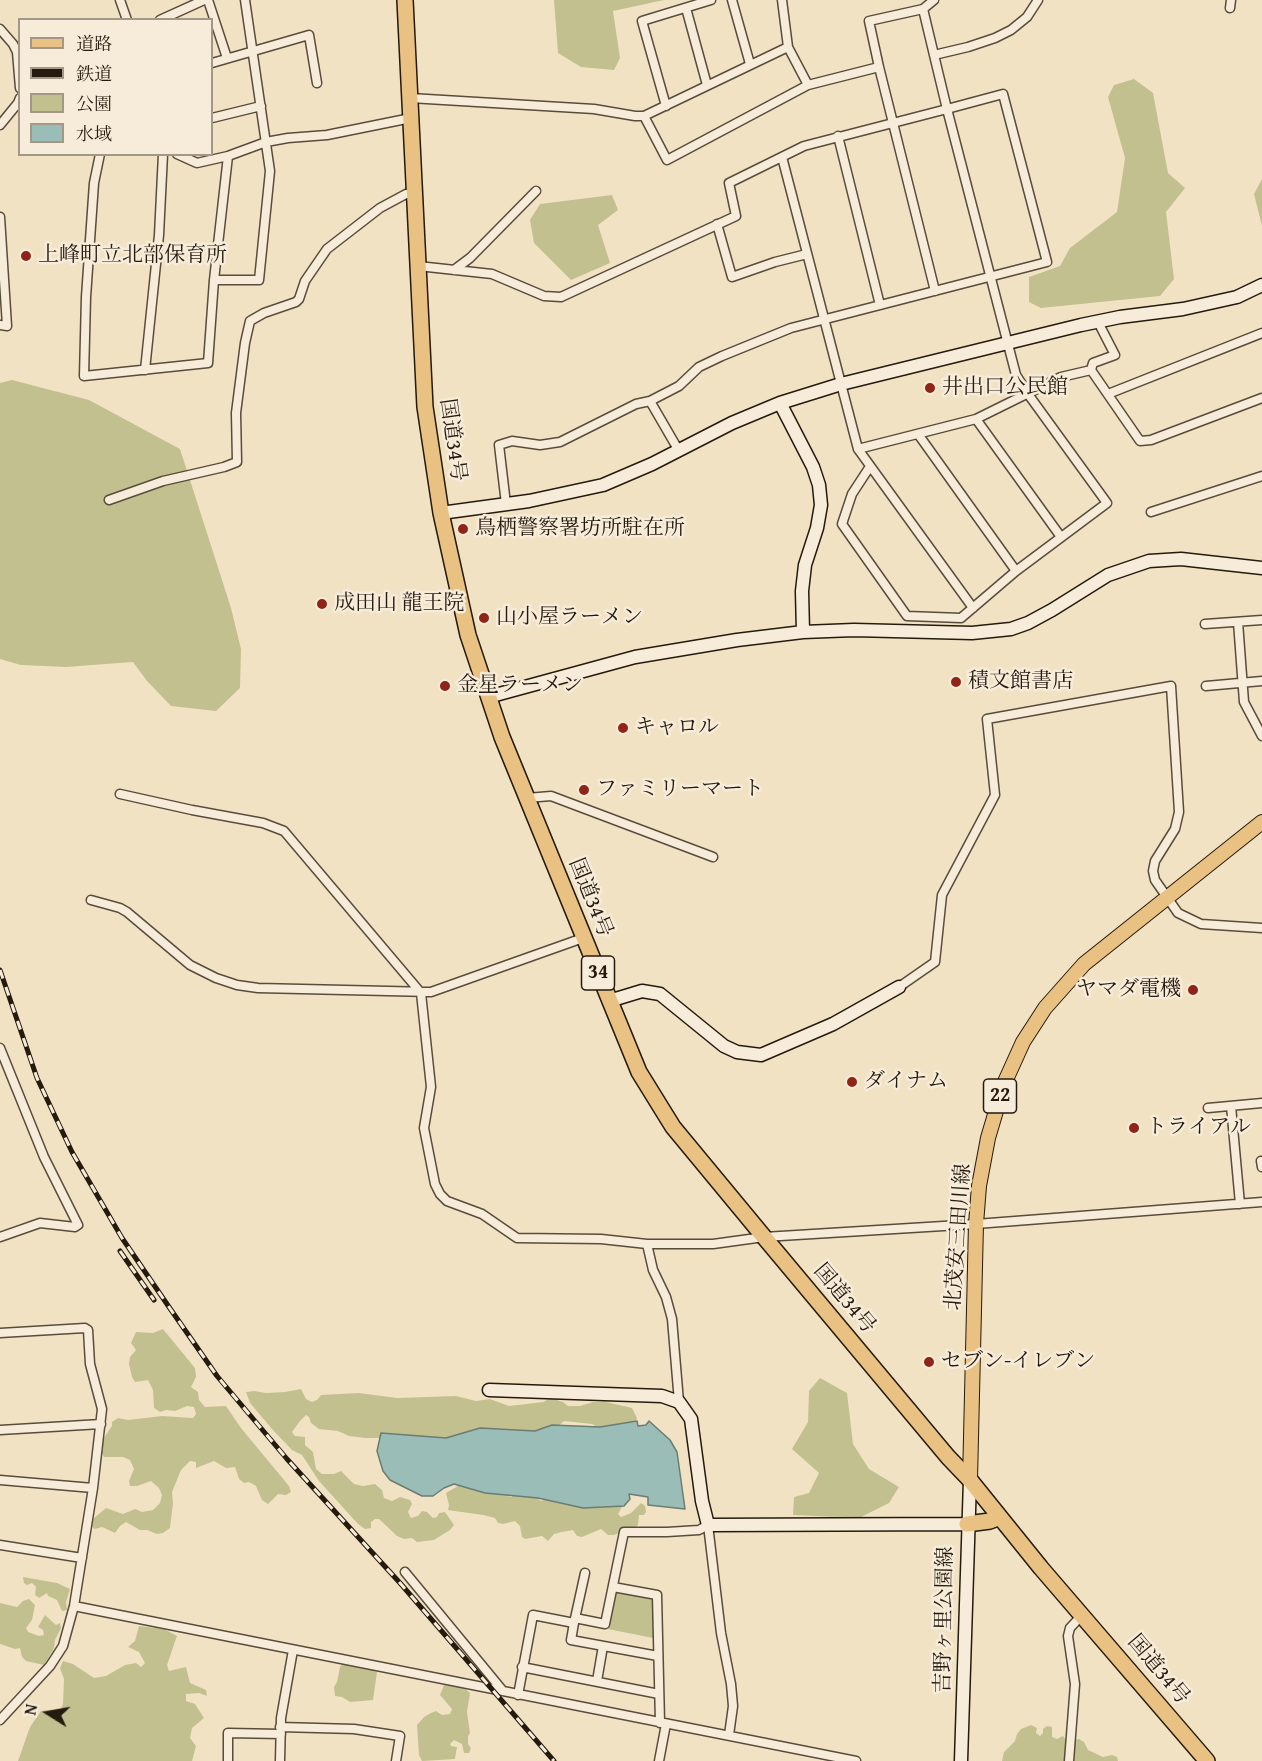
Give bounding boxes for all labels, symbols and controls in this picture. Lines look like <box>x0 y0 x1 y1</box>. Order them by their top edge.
legend <box>18 18 213 156</box>
text: 道路 <box>76 30 112 57</box>
text: 鉄道 <box>76 60 112 87</box>
text: 公園 <box>76 90 112 117</box>
text: 水域 <box>76 120 112 147</box>
place label: 上峰町立北部保育所 <box>38 243 227 269</box>
marker: 上峰町立北部保育所 <box>19 249 33 263</box>
place label: 井出口公民館 <box>942 375 1068 401</box>
marker: 井出口公民館 <box>923 381 937 395</box>
street label: 国道34号 <box>434 397 470 483</box>
place label: 鳥栖警察署坊所駐在所 <box>475 516 685 542</box>
marker: 鳥栖警察署坊所駐在所 <box>456 522 470 536</box>
place label: 成田山 龍王院 <box>334 591 465 617</box>
marker: 成田山 龍王院 <box>315 597 329 611</box>
place label: 山小屋ラーメン <box>496 605 643 631</box>
marker: 山小屋ラーメン <box>477 611 491 625</box>
place label: 積文館書店 <box>968 669 1073 695</box>
place label: 金星ラーメン <box>457 673 583 699</box>
marker: 積文館書店 <box>949 675 963 689</box>
marker: 金星ラーメン <box>438 679 452 693</box>
place label: キャロル <box>635 715 719 741</box>
marker: キャロル <box>616 721 630 735</box>
place label: ファミリーマート <box>596 777 764 803</box>
marker: ファミリーマート <box>577 783 591 797</box>
street label: 国道34号 <box>563 855 617 941</box>
road number: 34 <box>582 956 614 990</box>
place label: ヤマダ電機 <box>1076 977 1181 1003</box>
marker: ヤマダ電機 <box>1186 983 1200 997</box>
place label: ダイナム <box>864 1069 948 1095</box>
marker: ダイナム <box>845 1075 859 1089</box>
road number: 22 <box>984 1079 1016 1113</box>
place label: トライアル <box>1146 1115 1251 1141</box>
marker: トライアル <box>1127 1121 1141 1135</box>
street label: 北茂安三田川線 <box>941 1163 977 1311</box>
street label: 国道34号 <box>808 1259 880 1339</box>
place label: セブン-イレブン <box>941 1349 1095 1375</box>
marker: セブン-イレブン <box>922 1355 936 1369</box>
street label: 吉野ヶ里公園線 <box>931 1546 959 1694</box>
street label: 国道34号 <box>1122 1630 1194 1710</box>
north arrow <box>18 1683 78 1743</box>
text: N <box>18 1702 43 1717</box>

